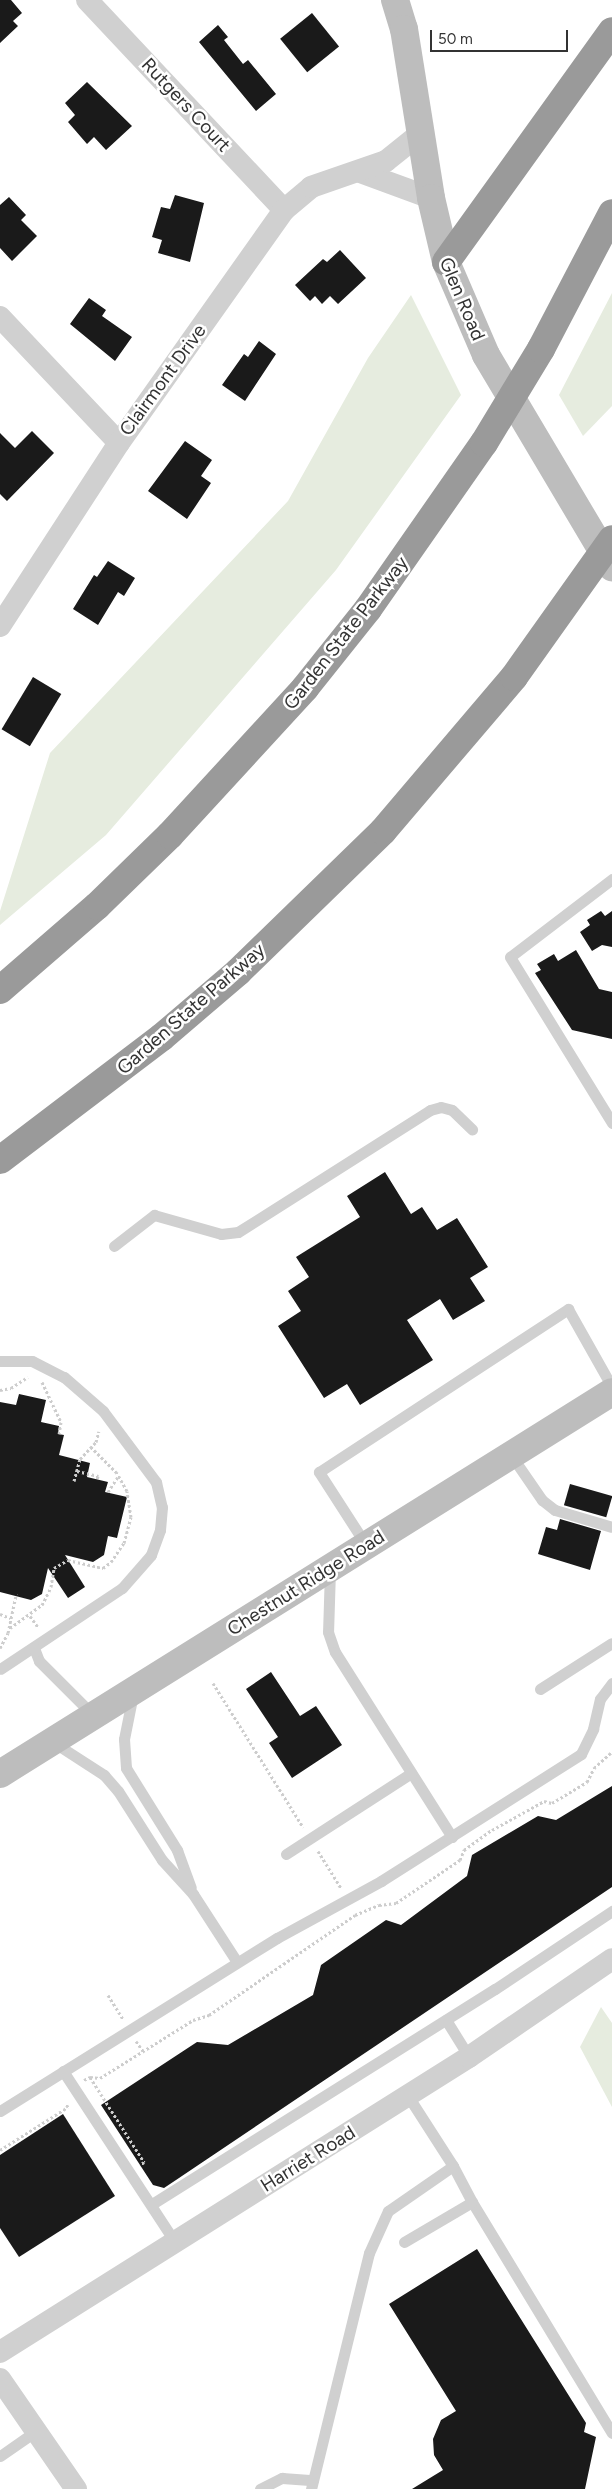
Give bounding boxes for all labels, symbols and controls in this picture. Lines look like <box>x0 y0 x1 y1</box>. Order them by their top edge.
scale bar <box>432 20 570 52</box>
text: 50 m <box>438 30 473 48</box>
street label: Rutgers Court <box>137 53 235 157</box>
street label: Glen Road <box>434 254 490 344</box>
street label: Clairmont Drive <box>115 320 211 440</box>
street label: Garden State Parkway <box>279 552 413 714</box>
street label: Garden State Parkway <box>112 939 270 1079</box>
street label: Chestnut Ridge Road <box>223 1525 389 1641</box>
street label: Harriet Road <box>257 2121 359 2197</box>

